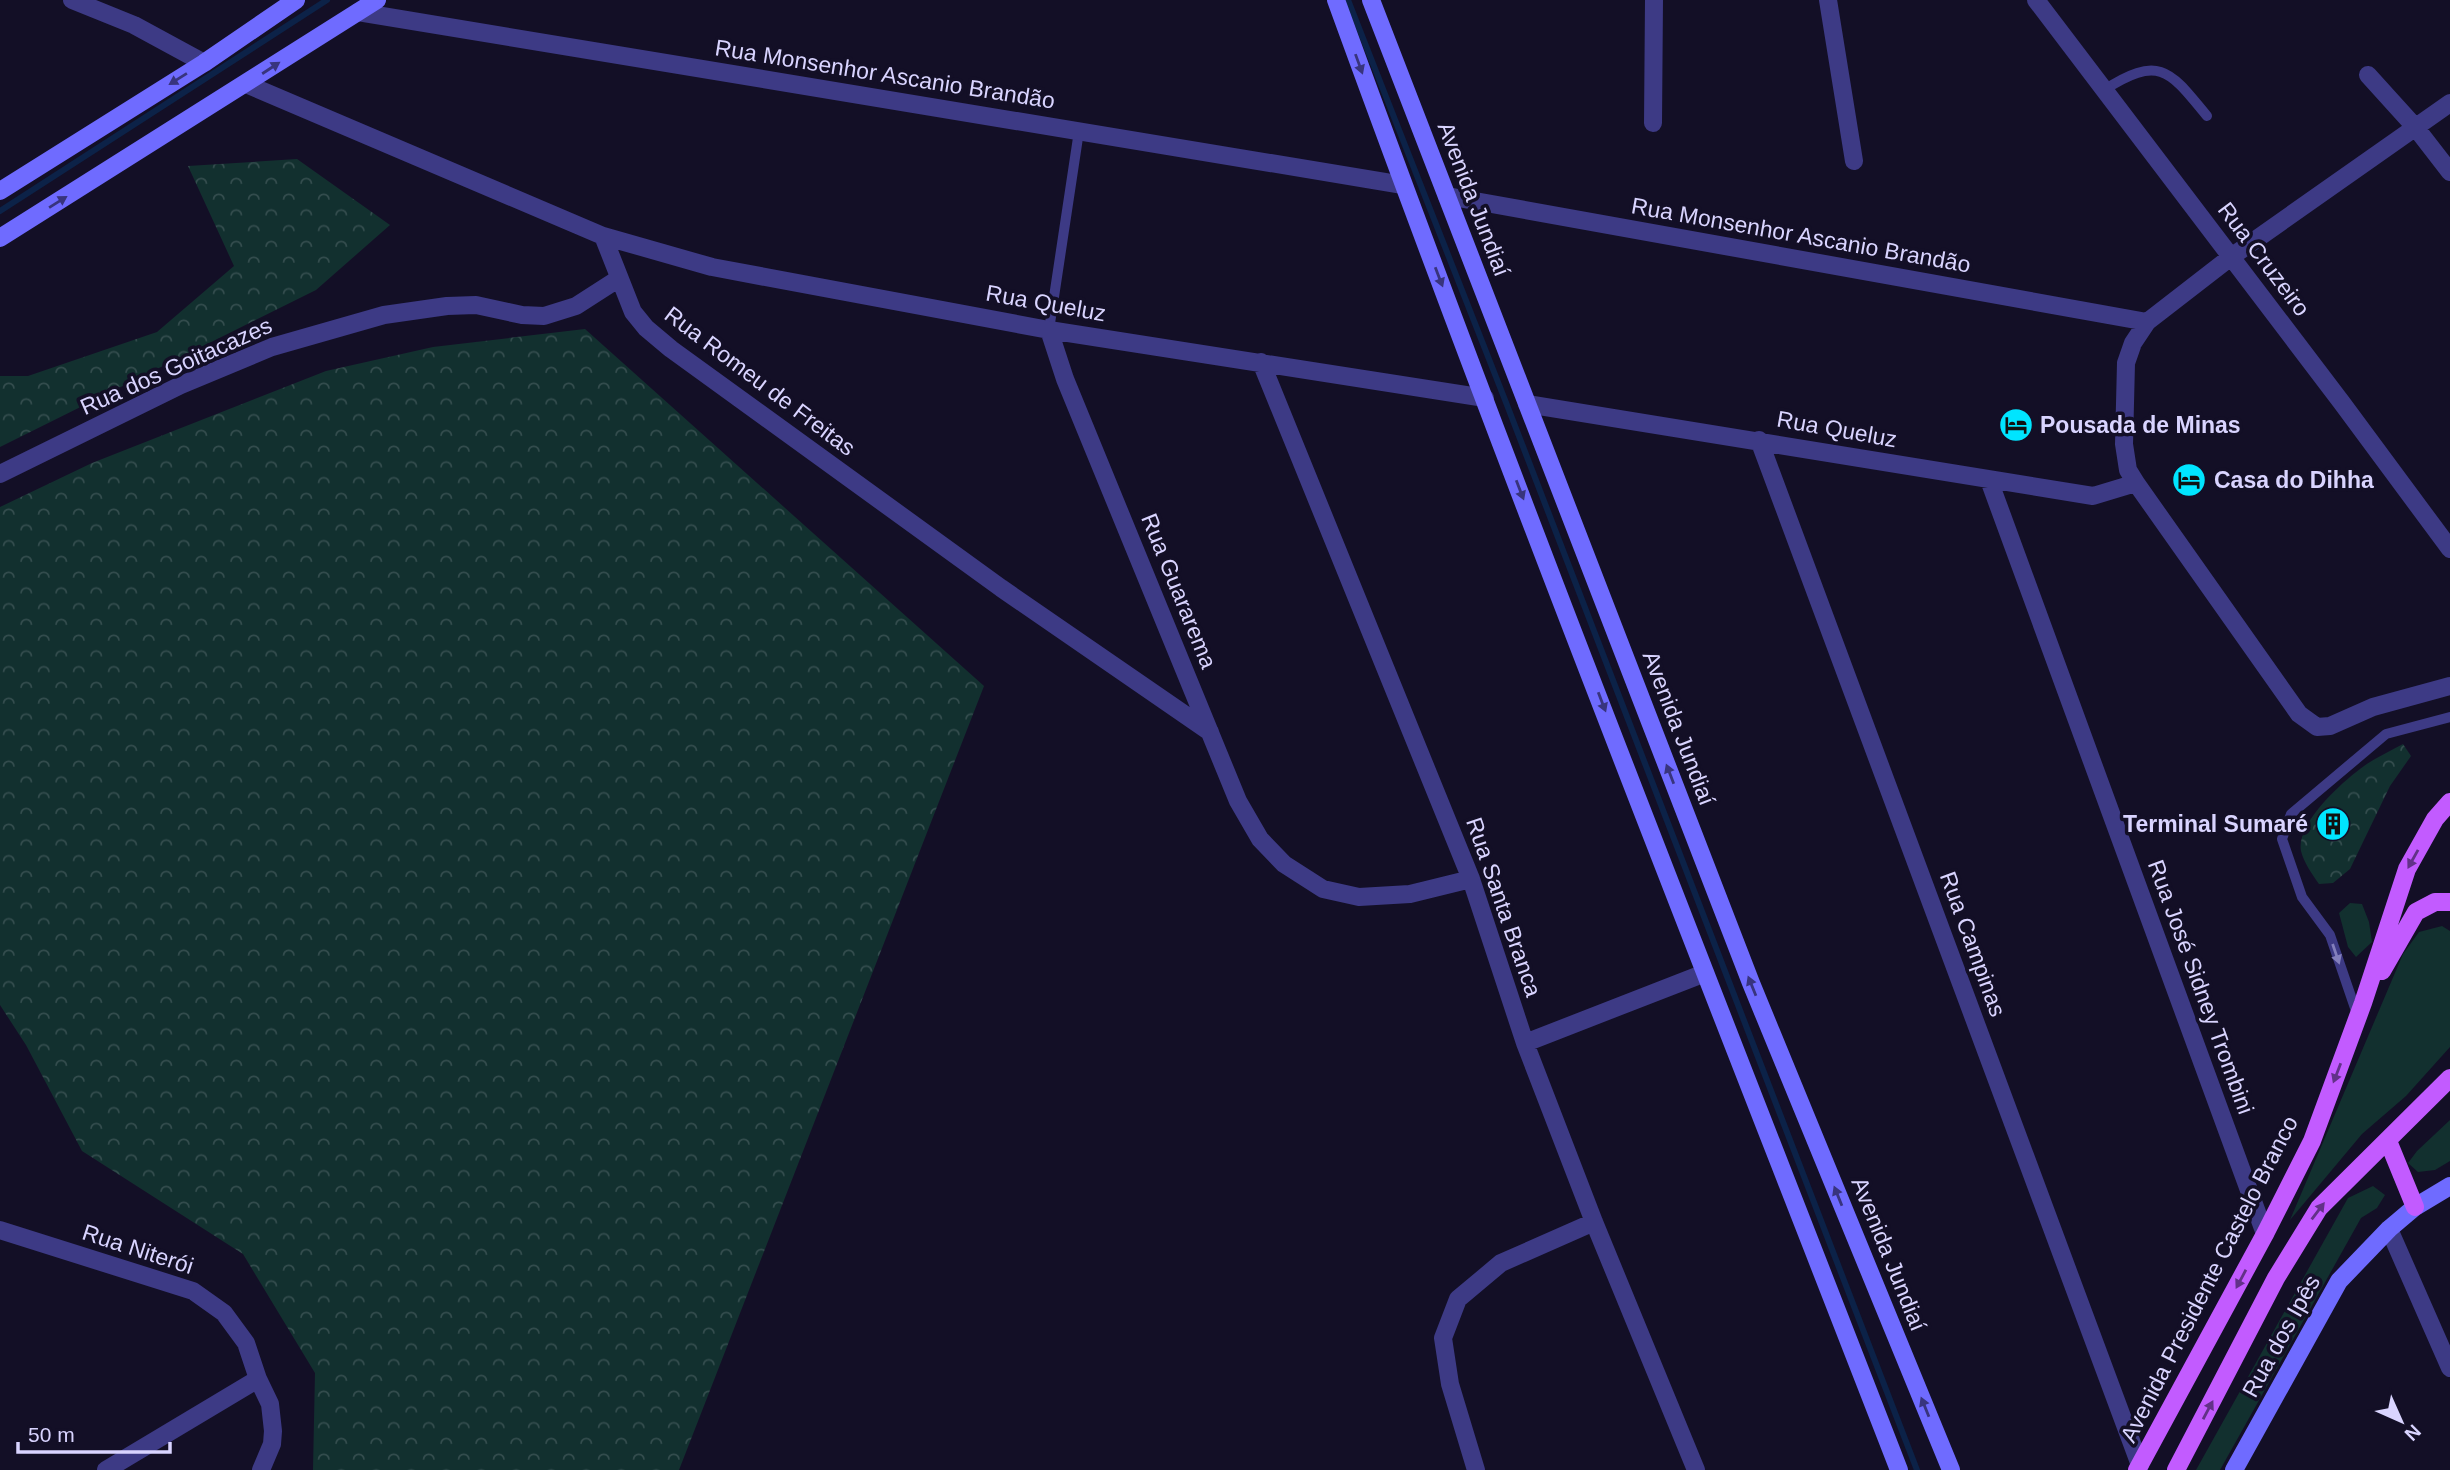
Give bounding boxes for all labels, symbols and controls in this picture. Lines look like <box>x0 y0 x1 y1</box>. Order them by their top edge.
street label: Rua Monsenhor Ascanio Brandão <box>713 34 1057 114</box>
one-way arrow <box>1354 54 1365 75</box>
one-way arrow <box>261 61 281 74</box>
one-way arrow <box>169 72 188 85</box>
street label: Avenida Jundiaí <box>1433 118 1516 280</box>
street label: Rua Monsenhor Ascanio Brandão <box>1629 192 1973 278</box>
one-way arrow <box>48 195 67 208</box>
street label: Rua Cruzeiro <box>2213 197 2315 321</box>
one-way arrow <box>1433 267 1444 288</box>
street label: Rua Queluz <box>984 280 1108 326</box>
street label: Rua Romeu de Freitas <box>660 301 860 461</box>
street label: Rua dos Goitacazes <box>76 312 276 420</box>
street label: Rua Queluz <box>1775 406 1899 452</box>
hotel icon: Pousada de Minas <box>1997 406 2035 444</box>
place label: Pousada de Minas <box>2040 412 2241 438</box>
hotel icon: Casa do Dihha <box>2170 461 2208 499</box>
place label: Casa do Dihha <box>2214 467 2374 493</box>
one-way arrow <box>1515 479 1526 500</box>
street label: Rua Guararema <box>1136 510 1222 673</box>
street label: Avenida Jundiaí <box>1638 647 1721 809</box>
one-way arrow <box>1596 692 1607 713</box>
one-way arrow <box>1664 763 1675 784</box>
building icon: Terminal Sumaré <box>2314 805 2352 843</box>
place label: Terminal Sumaré <box>2123 811 2308 837</box>
street label: Rua Santa Branca <box>1461 814 1547 1000</box>
one-way arrow <box>2407 849 2418 869</box>
street label: Rua José Sidney Trombini <box>2143 856 2259 1118</box>
street label: Rua Campinas <box>1935 868 2011 1020</box>
one-way arrow <box>2331 943 2342 964</box>
one-way arrow <box>1747 975 1758 996</box>
one-way arrow <box>2331 1063 2342 1084</box>
street label: Avenida Presidente Castelo Branco <box>2115 1112 2303 1446</box>
street label: Avenida Jundiaí <box>1846 1173 1932 1335</box>
one-way arrow <box>1833 1186 1844 1207</box>
one-way arrow <box>2311 1203 2326 1221</box>
street label: Rua Niterói <box>79 1219 197 1279</box>
one-way arrow <box>2235 1269 2247 1289</box>
street label: Rua dos Ipês <box>2237 1270 2325 1402</box>
north arrow <box>2366 1386 2436 1456</box>
one-way arrow <box>1919 1396 1930 1417</box>
one-way arrow <box>2201 1399 2213 1419</box>
scale bar <box>18 1410 170 1454</box>
text: N <box>2400 1420 2425 1445</box>
text: 50 m <box>28 1423 75 1446</box>

